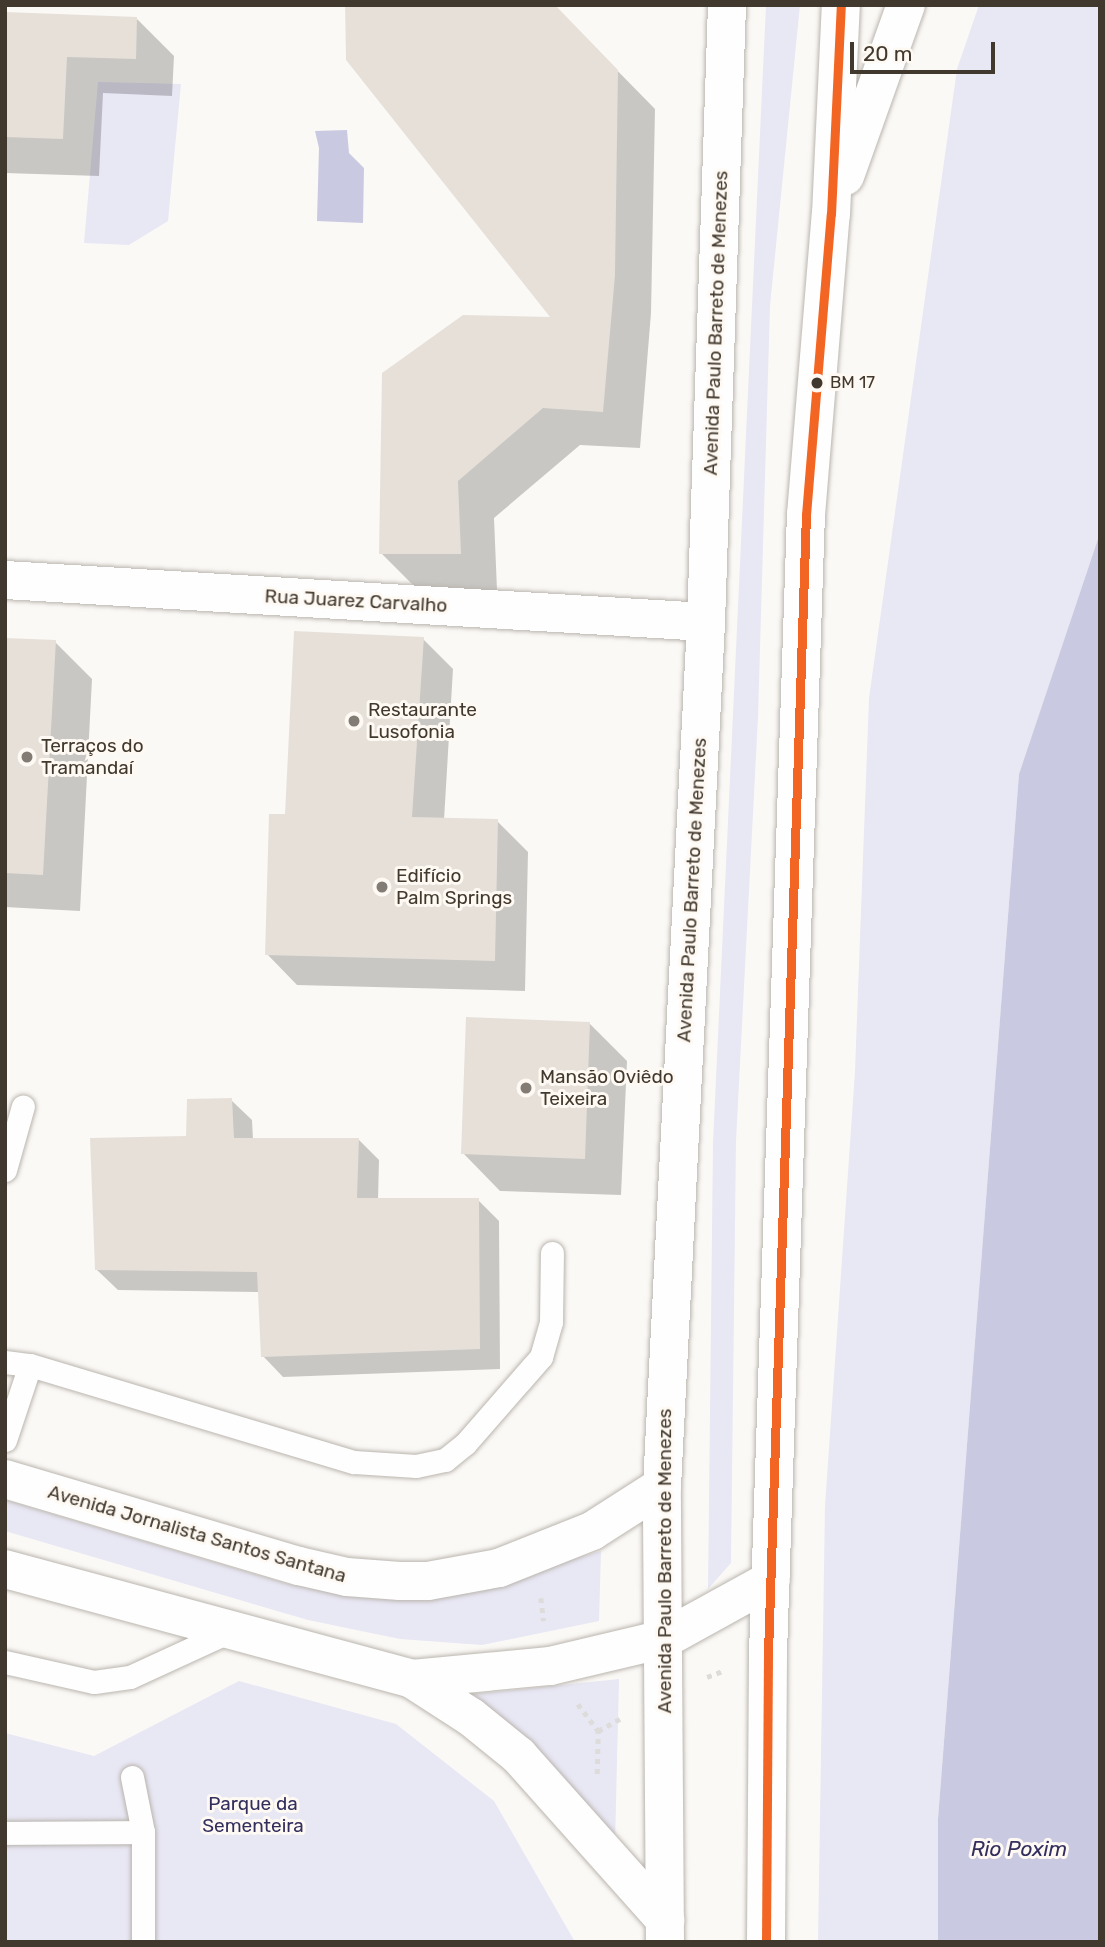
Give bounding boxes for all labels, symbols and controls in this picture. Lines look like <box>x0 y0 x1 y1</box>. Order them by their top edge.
scale bar <box>853 28 998 72</box>
text: 20 m <box>863 41 912 66</box>
street label: Avenida Paulo Barreto de Menezes <box>699 170 733 476</box>
place label: BM 17 <box>830 373 875 393</box>
marker: BM 17 <box>810 376 824 390</box>
street label: Rua Juarez Carvalho <box>264 585 448 617</box>
place label: Restaurante Lusofonia <box>368 699 477 743</box>
marker: Restaurante Lusofonia <box>346 713 362 729</box>
place label: Terraços do Tramandaí <box>41 735 144 779</box>
street label: Avenida Paulo Barreto de Menezes <box>673 737 711 1043</box>
marker: Terraços do Tramandaí <box>19 749 35 765</box>
place label: Edifício Palm Springs <box>396 865 512 909</box>
marker: Edifício Palm Springs <box>374 879 390 895</box>
place label: Mansão Oviêdo Teixeira <box>540 1066 674 1110</box>
marker: Mansão Oviêdo Teixeira <box>518 1080 534 1096</box>
street label: Avenida Paulo Barreto de Menezes <box>654 1409 676 1713</box>
street label: Avenida Jornalista Santos Santana <box>45 1480 349 1588</box>
park label: Parque da Sementeira <box>202 1793 304 1837</box>
water label: Rio Poxim <box>971 1836 1067 1862</box>

